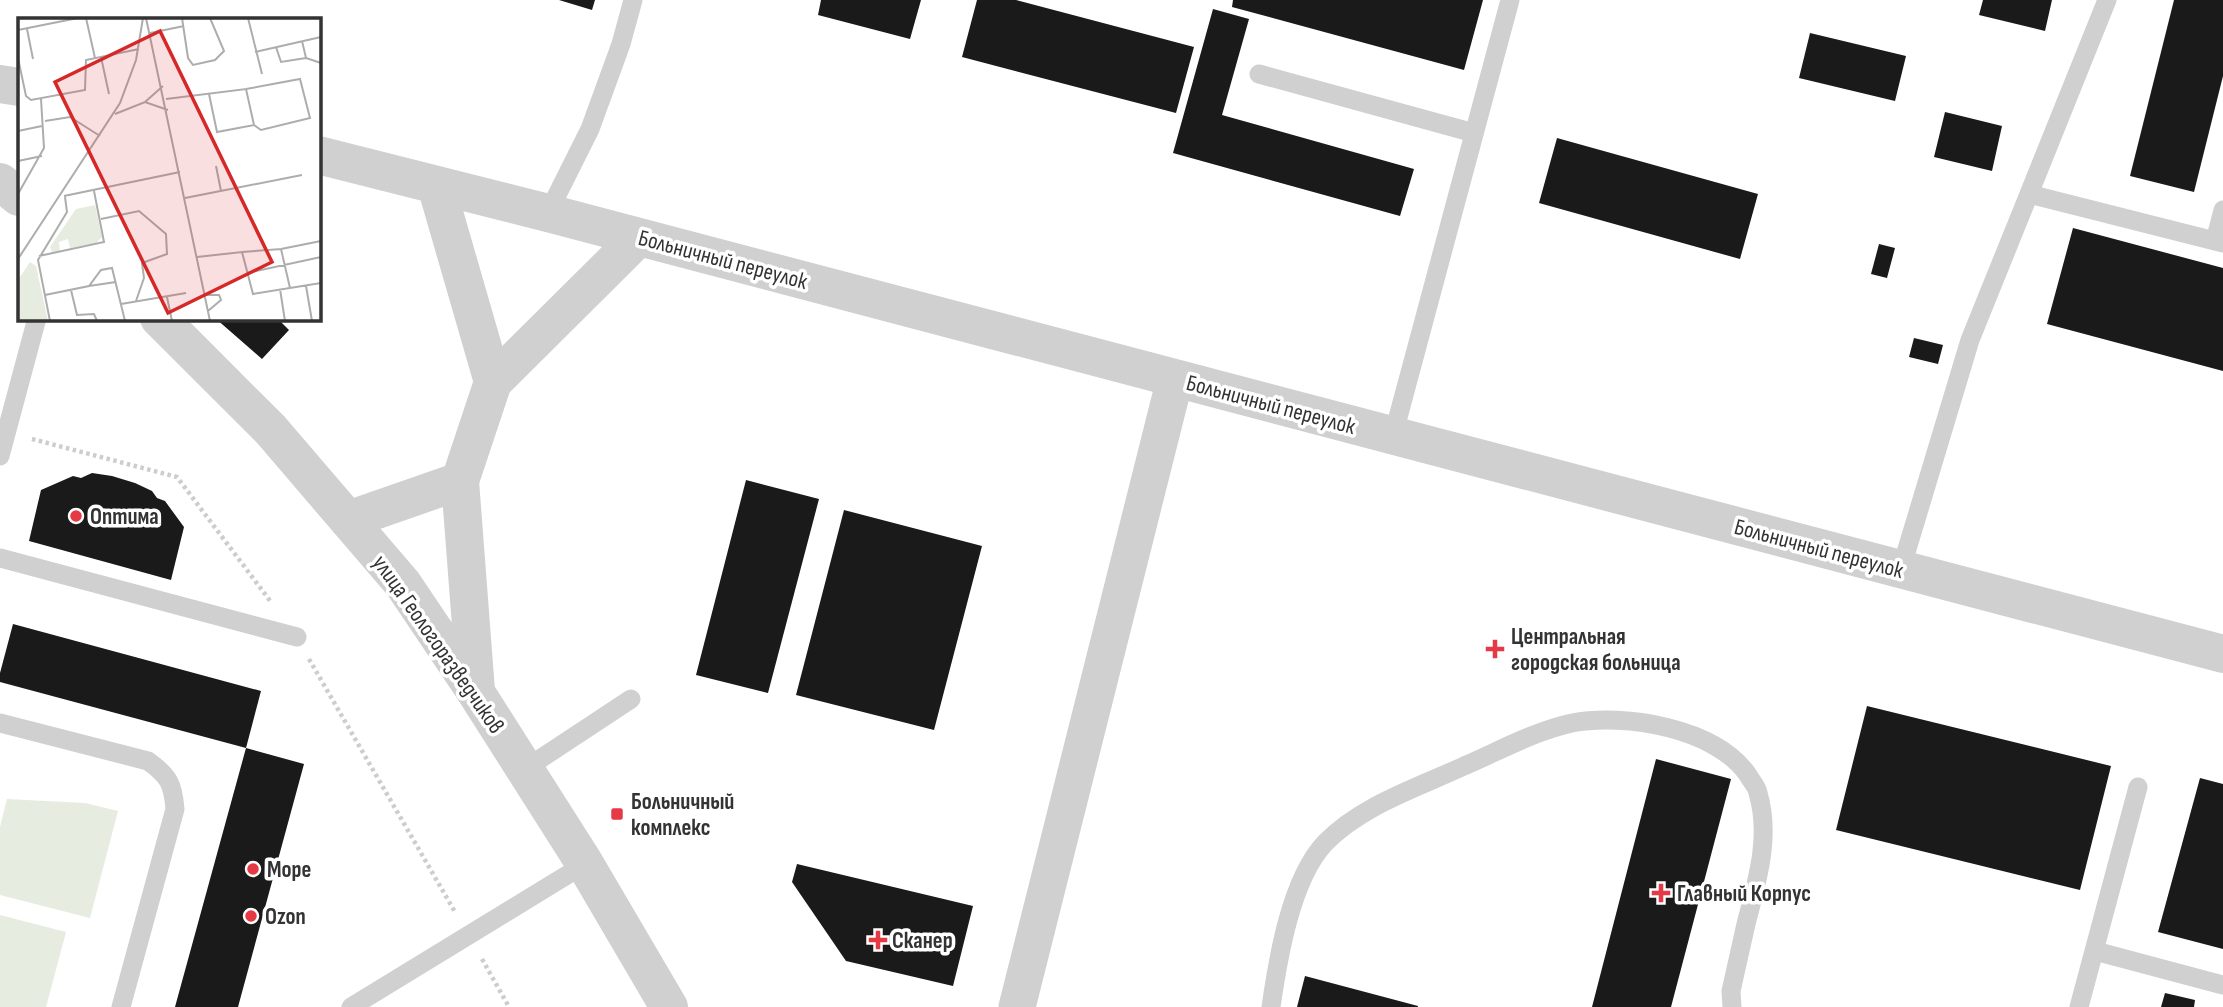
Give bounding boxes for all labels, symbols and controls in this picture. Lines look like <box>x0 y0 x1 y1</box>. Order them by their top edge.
inset map <box>18 18 320 320</box>
street label: Больничный переулок <box>635 224 811 296</box>
street label: Больничный переулок <box>1183 369 1359 441</box>
place label: Оптима <box>90 503 159 531</box>
marker: Оптима <box>68 508 84 524</box>
street label: Больничный переулок <box>1731 513 1907 585</box>
street label: улица Геологоразведчиков <box>366 550 510 739</box>
place label: Центральная городская больница <box>1511 623 1681 677</box>
marker: Центральная городская больница <box>1485 639 1505 659</box>
place label: Больничный комплекс <box>631 788 734 842</box>
marker: Больничный комплекс <box>609 806 625 822</box>
place label: Море <box>267 856 311 884</box>
marker: Море <box>245 861 261 877</box>
place label: Главный Корпус <box>1677 880 1811 908</box>
marker: Главный Корпус <box>1651 883 1671 903</box>
place label: Ozon <box>265 903 306 931</box>
marker: Ozon <box>243 908 259 924</box>
place label: Сканер <box>892 927 953 955</box>
marker: Сканер <box>870 932 886 948</box>

